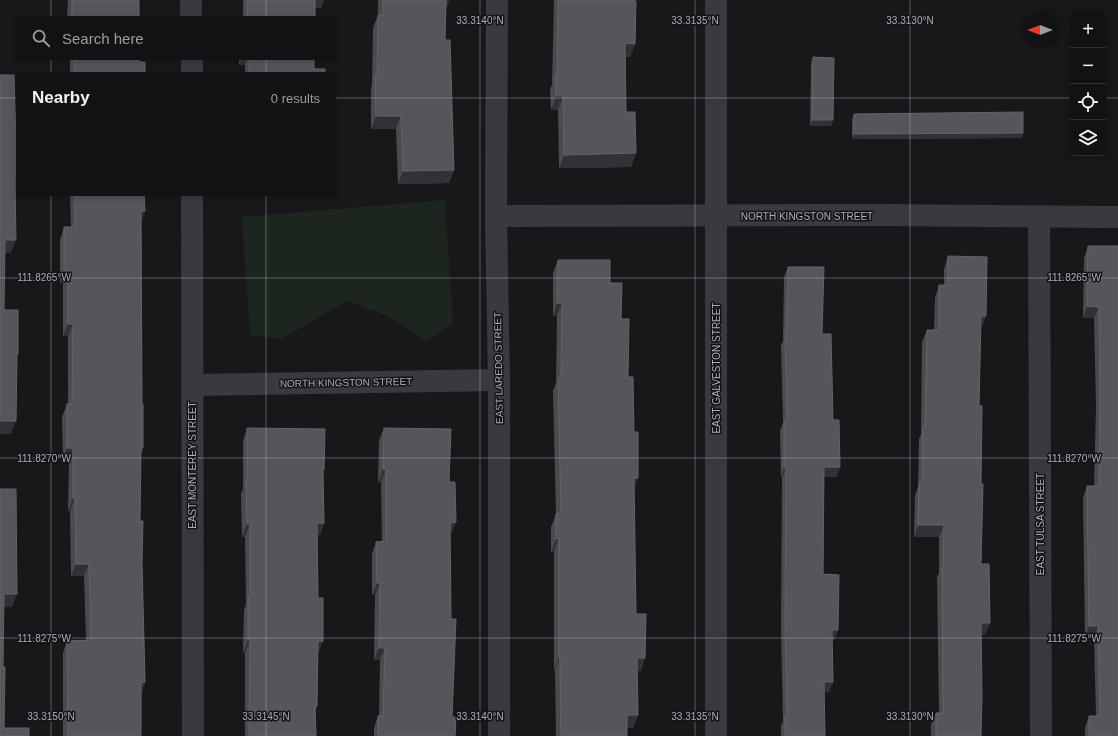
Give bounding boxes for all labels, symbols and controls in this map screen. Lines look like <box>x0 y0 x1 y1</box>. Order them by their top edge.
north arrow <box>1022 12 1058 48</box>
map controls <box>1070 12 1106 156</box>
button: + <box>1070 12 1106 48</box>
text: 33.3140°N <box>456 15 504 26</box>
text: 33.3135°N <box>671 15 719 26</box>
text: 33.3130°N <box>886 15 934 26</box>
search box <box>16 16 336 60</box>
icon: search <box>30 27 52 49</box>
text: Search here <box>62 30 144 47</box>
button: − <box>1070 48 1106 84</box>
button: locate <box>1070 84 1106 120</box>
text: Nearby <box>32 88 90 107</box>
text: 0 results <box>271 91 320 106</box>
button: layers <box>1070 120 1106 156</box>
street label: NORTH KINGSTON STREET <box>741 211 873 222</box>
text: 111.8265°W <box>17 272 71 283</box>
text: 111.8265°W <box>1047 272 1101 283</box>
street label: EAST GALVESTON STREET <box>711 302 722 434</box>
street label: EAST LAREDO STREET <box>492 312 505 424</box>
street label: NORTH KINGSTON STREET <box>280 376 412 389</box>
street label: EAST MONTEREY STREET <box>187 401 198 529</box>
text: 111.8270°W <box>17 453 71 464</box>
text: 111.8270°W <box>1047 453 1101 464</box>
street label: EAST TULSA STREET <box>1035 473 1046 575</box>
text: 111.8275°W <box>17 633 71 644</box>
text: 111.8275°W <box>1047 633 1101 644</box>
text: 33.3150°N <box>27 711 75 722</box>
text: 33.3145°N <box>242 711 290 722</box>
text: 33.3140°N <box>456 711 504 722</box>
text: 33.3135°N <box>671 711 719 722</box>
text: 33.3130°N <box>886 711 934 722</box>

